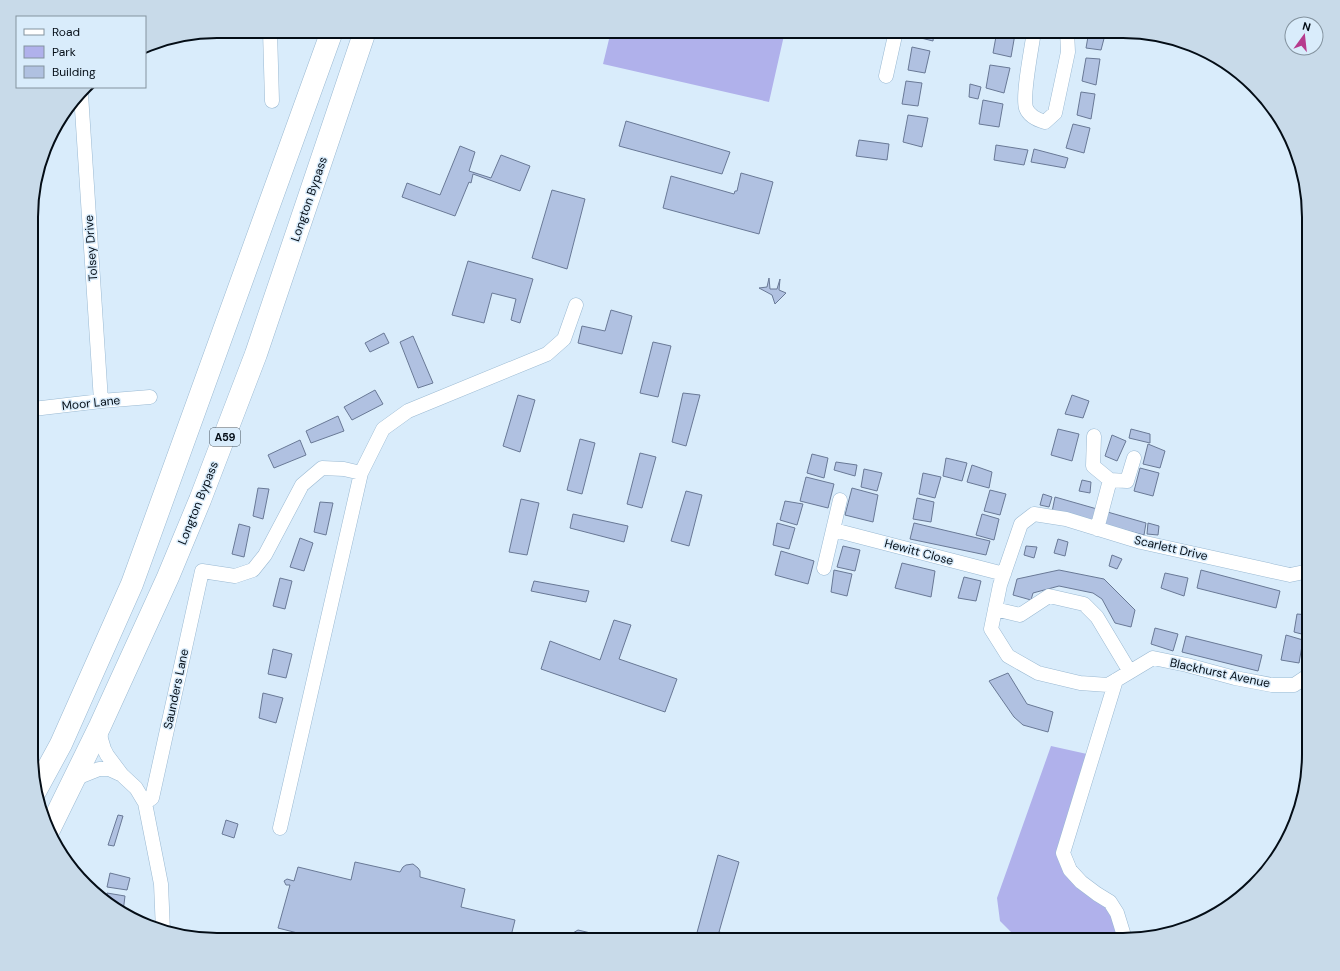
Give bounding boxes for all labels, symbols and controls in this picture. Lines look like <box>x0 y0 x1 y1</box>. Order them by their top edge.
legend <box>16 16 146 88</box>
north arrow <box>1284 16 1324 56</box>
text: N <box>1301 19 1312 34</box>
text: Road <box>52 24 80 40</box>
text: Park <box>52 44 76 60</box>
text: Building <box>52 64 96 80</box>
street label: Longton Bypass <box>287 155 331 243</box>
street label: Tolsey Drive <box>81 214 101 282</box>
street label: Moor Lane <box>61 392 121 414</box>
road number: A59 <box>210 428 240 446</box>
street label: Longton Bypass <box>174 459 222 547</box>
street label: Scarlett Drive <box>1133 532 1210 564</box>
street label: Hewitt Close <box>883 535 955 569</box>
street label: Saunders Lane <box>160 647 192 731</box>
street label: Blackhurst Avenue <box>1168 655 1272 691</box>

